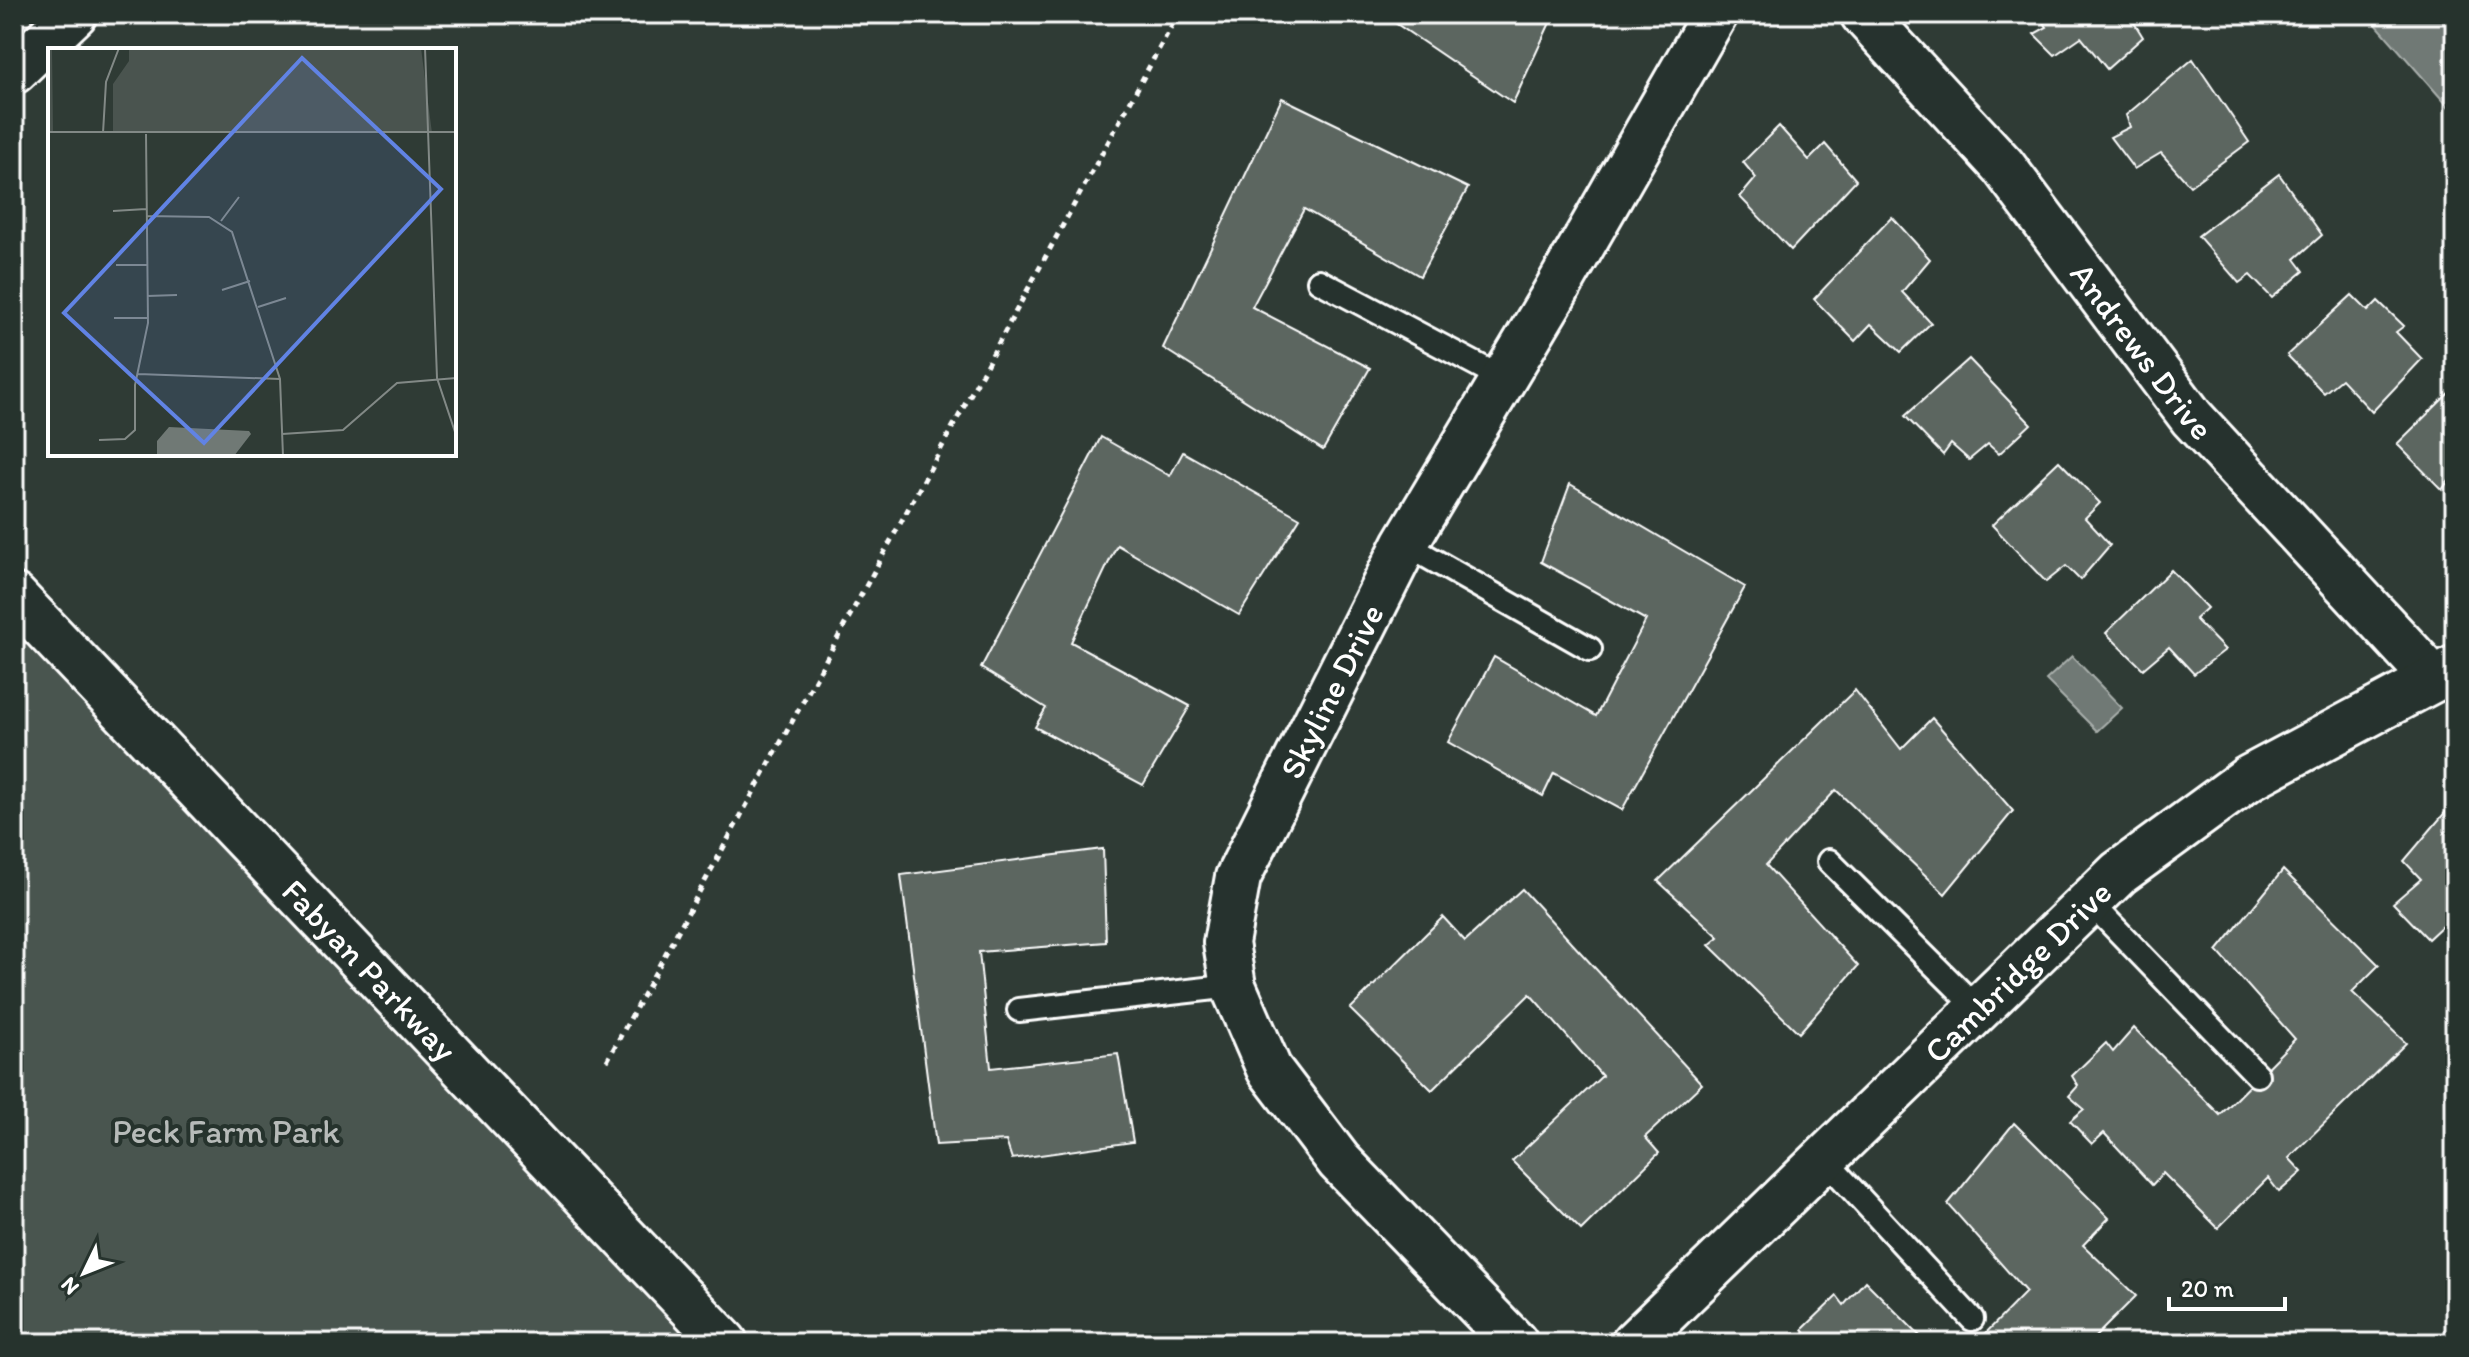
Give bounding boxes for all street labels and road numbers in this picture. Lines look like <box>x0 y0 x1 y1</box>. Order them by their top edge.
street label: Andrews Drive <box>2061 254 2222 449</box>
street label: Skyline Drive <box>1271 597 1393 785</box>
street label: Fabyan Parkway <box>273 871 466 1070</box>
street label: Cambridge Drive <box>1916 872 2120 1072</box>

